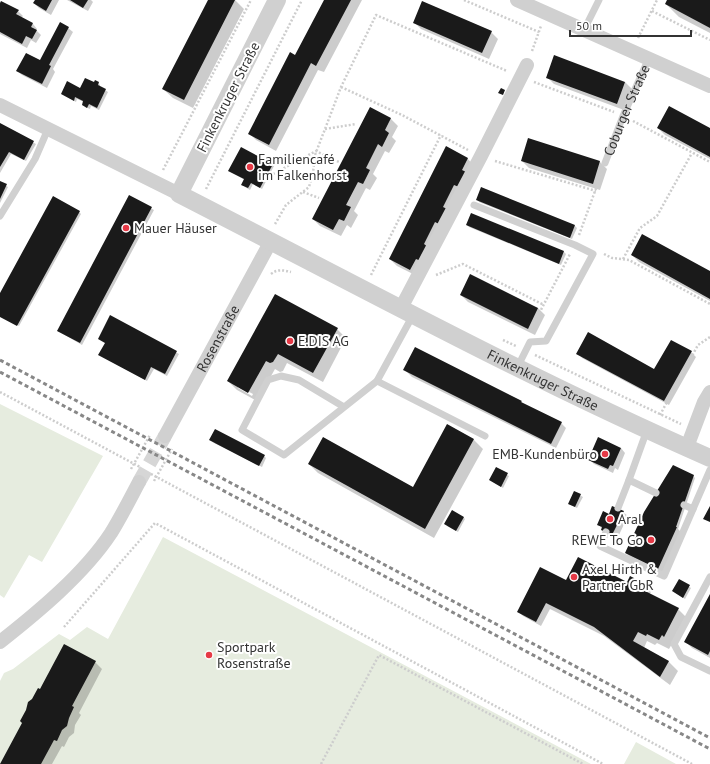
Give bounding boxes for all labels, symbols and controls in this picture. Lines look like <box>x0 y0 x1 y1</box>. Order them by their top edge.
scale bar <box>570 12 691 38</box>
text: 50 m <box>576 18 602 33</box>
street label: Finkenkruger Straße <box>192 39 264 155</box>
street label: Coburger Straße <box>600 62 654 158</box>
place label: Familiencafé im Falkenhorst <box>258 150 347 184</box>
marker: Familiencafé im Falkenhorst <box>245 162 255 172</box>
place label: Mauer Häuser <box>134 219 217 237</box>
marker: Mauer Häuser <box>121 223 131 233</box>
street label: Rosenstraße <box>193 302 244 375</box>
place label: E.DIS AG <box>298 332 349 350</box>
marker: E.DIS AG <box>285 336 295 346</box>
street label: Finkenkruger Straße <box>484 345 601 415</box>
place label: EMB-Kundenbüro <box>492 445 597 463</box>
marker: EMB-Kundenbüro <box>600 449 610 459</box>
place label: Aral <box>618 510 642 528</box>
marker: Aral <box>605 514 615 524</box>
place label: REWE To Go <box>571 531 643 549</box>
marker: REWE To Go <box>646 535 656 545</box>
place label: Axel Hirth & Partner GbR <box>582 560 657 594</box>
marker: Axel Hirth & Partner GbR <box>569 572 579 582</box>
place label: Sportpark Rosenstraße <box>217 638 291 672</box>
marker: Sportpark Rosenstraße <box>204 650 214 660</box>

